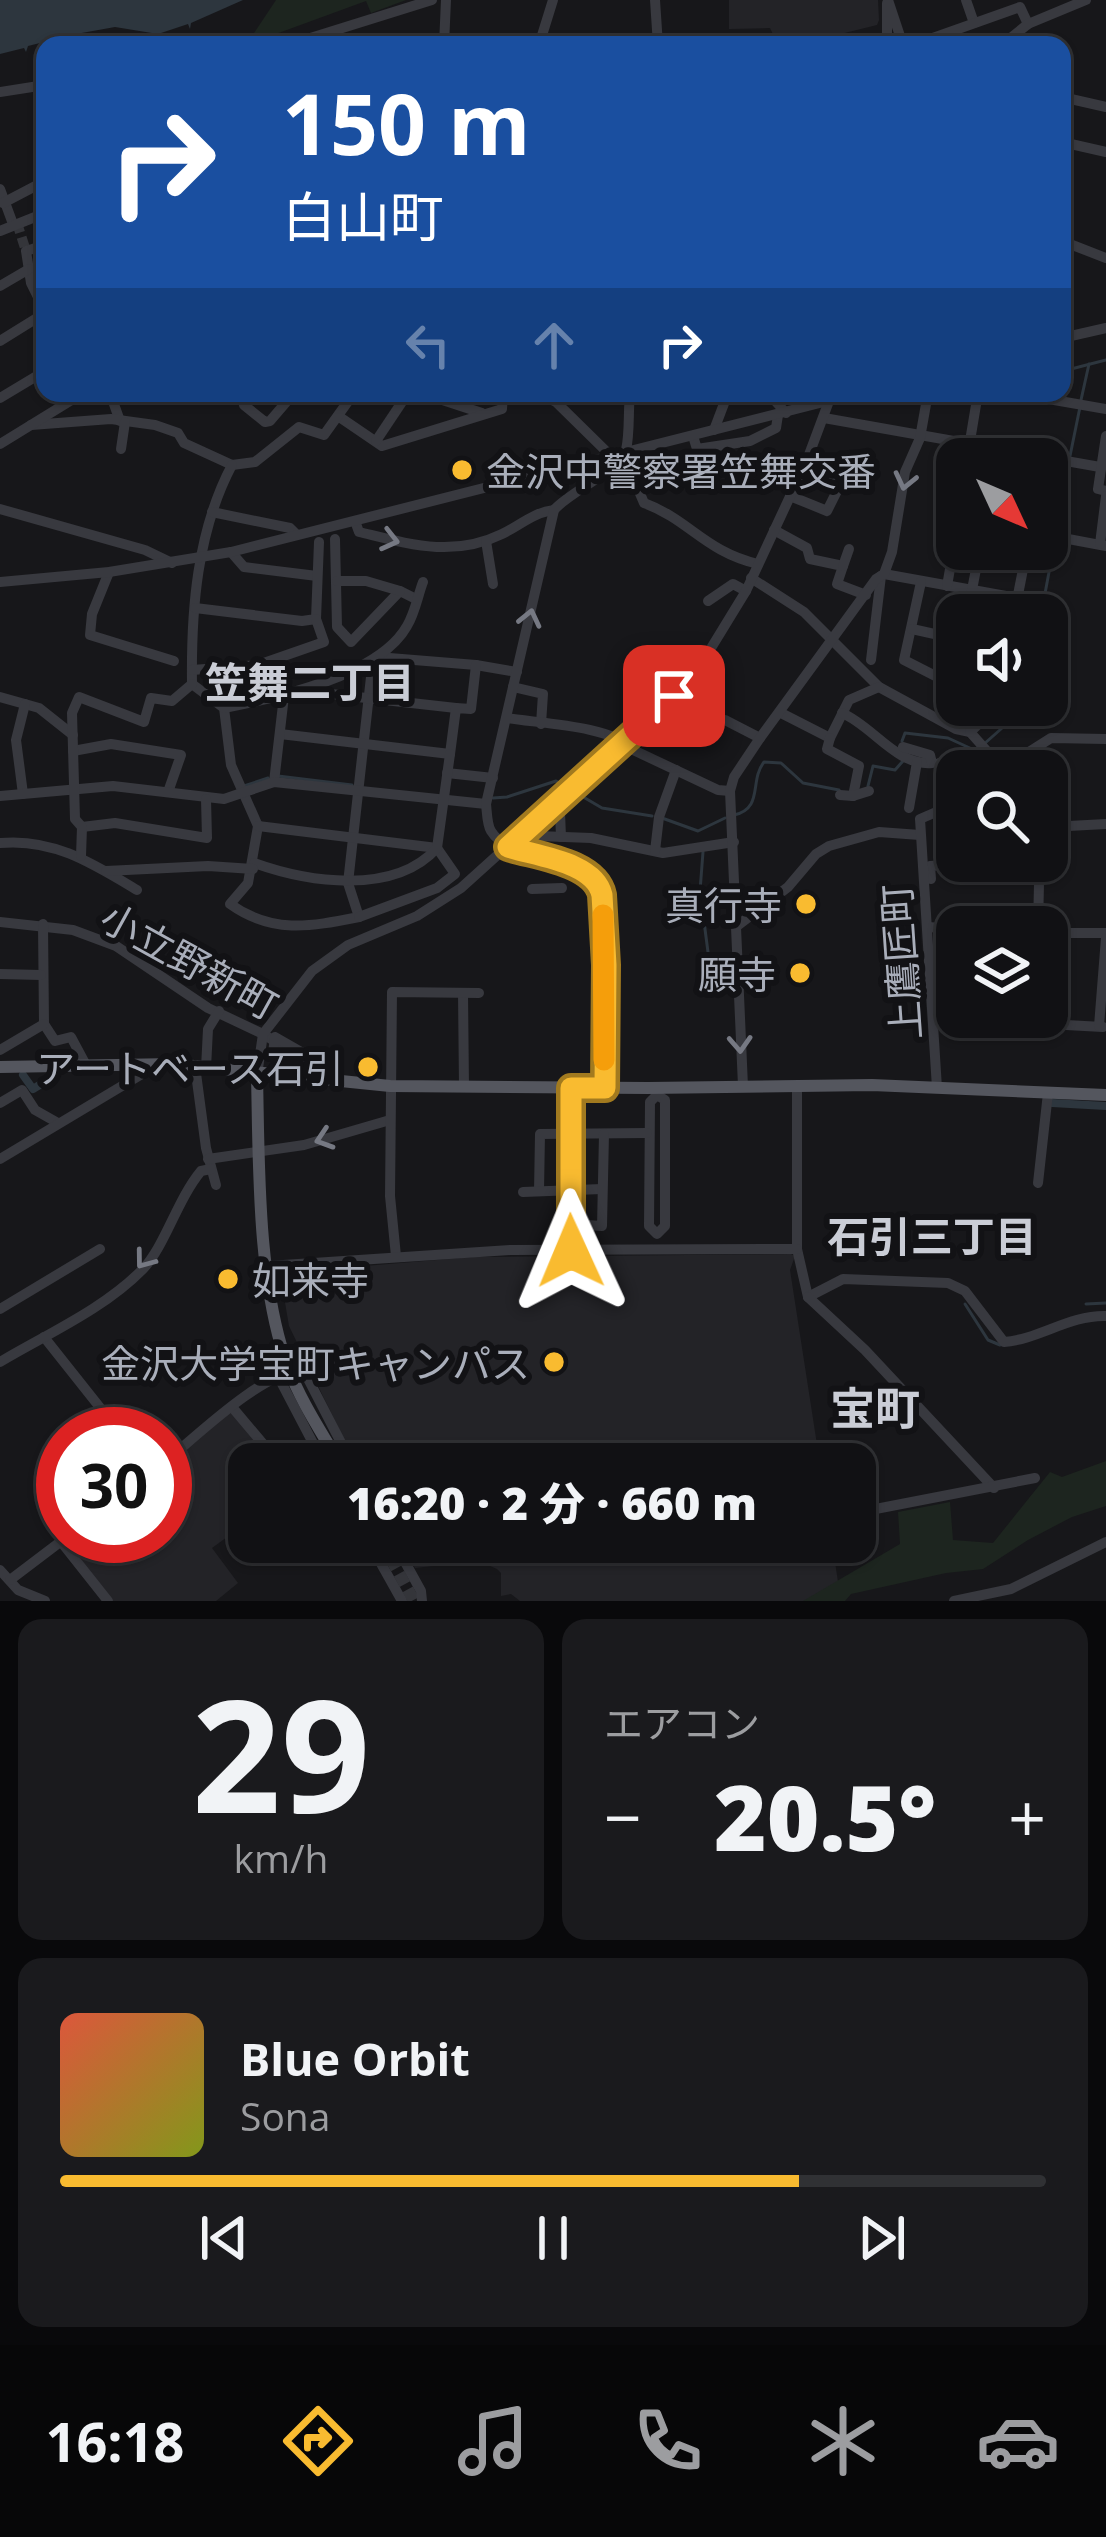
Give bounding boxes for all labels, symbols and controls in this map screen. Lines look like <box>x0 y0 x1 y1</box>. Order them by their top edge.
text: 150 m <box>282 65 530 180</box>
icon: right <box>84 84 240 240</box>
text: 白山町 <box>282 179 444 253</box>
icon: left <box>395 312 461 378</box>
icon: ahead <box>521 312 587 378</box>
icon: right <box>647 312 713 378</box>
north arrow <box>936 438 1068 570</box>
map controls <box>936 438 1068 1038</box>
place label: 金沢中警察署笠舞交番 <box>486 444 876 497</box>
marker: 金沢中警察署笠舞交番 <box>449 457 475 483</box>
one-way arrow <box>894 470 919 491</box>
one-way arrow <box>379 526 399 551</box>
button: sound <box>936 594 1068 726</box>
one-way arrow <box>516 608 541 628</box>
pin <box>623 645 725 747</box>
district label: 笠舞二丁目 <box>205 653 415 710</box>
icon: arrive <box>641 663 707 729</box>
button: search <box>936 750 1068 882</box>
place label: 真行寺 <box>665 878 782 931</box>
street label: 上鷹匠町 <box>868 882 932 1042</box>
street label: 小立野新町 <box>92 890 288 1030</box>
marker: 真行寺 <box>793 891 819 917</box>
button: layers <box>936 906 1068 1038</box>
place label: 願寺 <box>698 947 776 1000</box>
marker: 願寺 <box>787 960 813 986</box>
one-way arrow <box>727 1035 753 1054</box>
place label: アートベース石引 <box>36 1041 344 1094</box>
marker: アートベース石引 <box>355 1054 381 1080</box>
one-way arrow <box>314 1124 335 1149</box>
position arrow <box>508 1188 634 1314</box>
district label: 石引三丁目 <box>827 1207 1037 1264</box>
one-way arrow <box>137 1247 159 1269</box>
place label: 如来寺 <box>252 1253 369 1306</box>
marker: 如来寺 <box>215 1266 241 1292</box>
place label: 金沢大学宝町キャンパス <box>101 1336 530 1389</box>
marker: 金沢大学宝町キャンパス <box>541 1349 567 1375</box>
district label: 宝町 <box>830 1377 920 1438</box>
speed limit sign: 30 <box>36 1407 192 1563</box>
text: 16:20 · 2 分 · 660 m <box>347 1472 757 1533</box>
text: 29 <box>192 1646 370 1859</box>
text: エアコン <box>604 1696 760 1749</box>
text: 20.5° <box>714 1755 936 1877</box>
text: − <box>604 1771 642 1861</box>
text: + <box>1008 1771 1046 1861</box>
text: km/h <box>234 1831 328 1884</box>
text: Blue Orbit <box>240 2028 470 2089</box>
text: Sona <box>240 2089 330 2142</box>
icon: previous <box>191 2205 257 2271</box>
icon: pause <box>520 2205 586 2271</box>
icon: next <box>849 2205 915 2271</box>
icon: directions <box>276 2399 360 2483</box>
icon: music <box>451 2399 535 2483</box>
icon: phone <box>626 2399 710 2483</box>
icon: climate <box>801 2399 885 2483</box>
icon: car <box>976 2399 1060 2483</box>
text: 16:18 <box>46 2404 184 2478</box>

